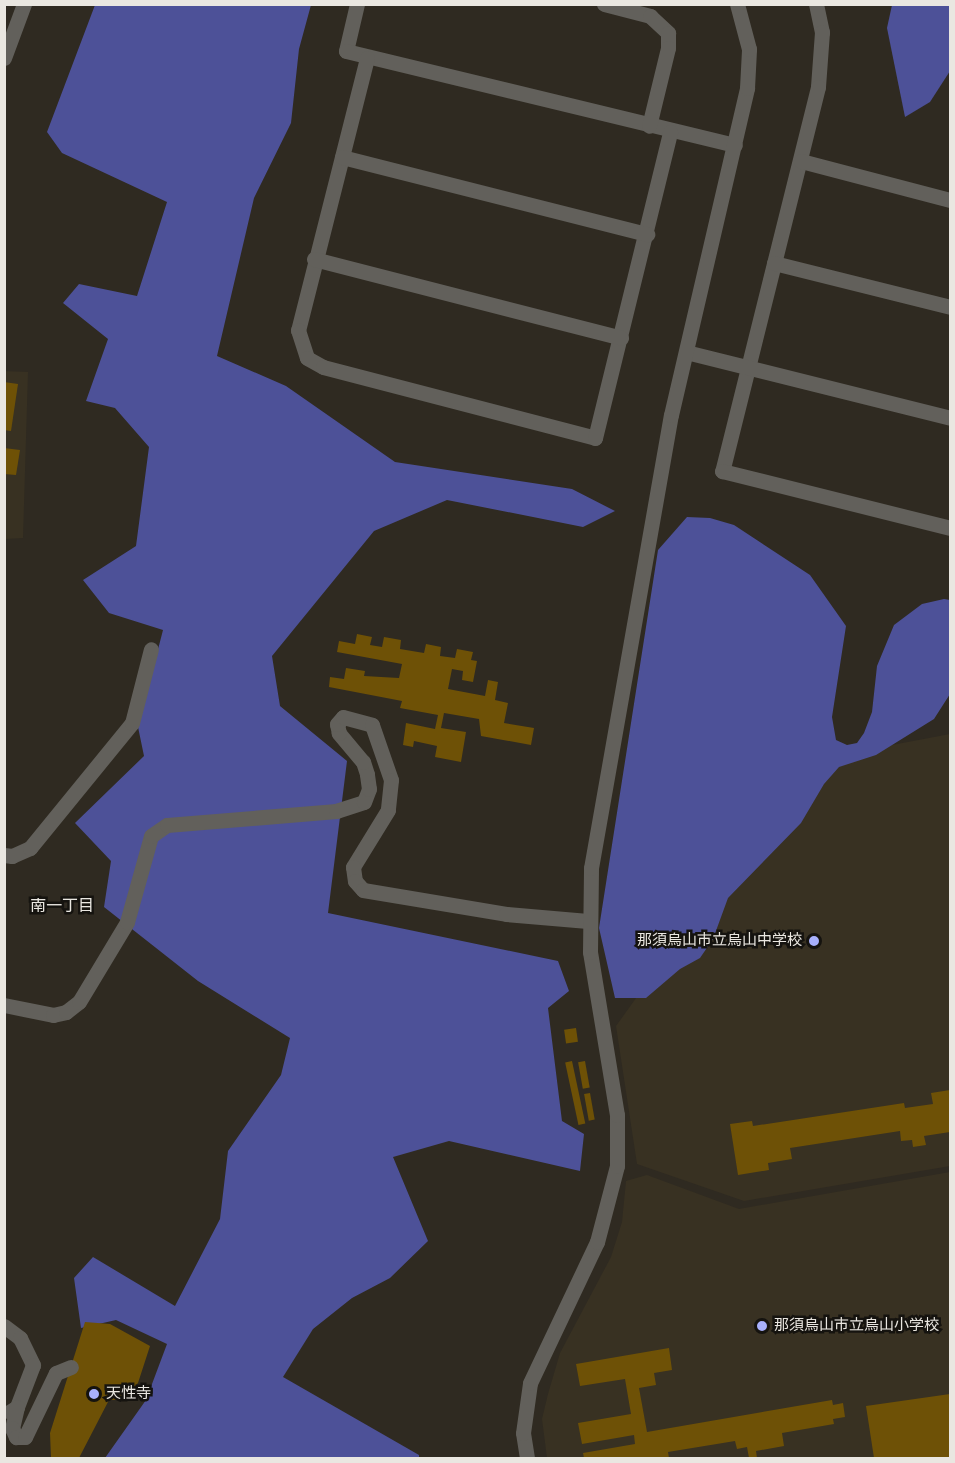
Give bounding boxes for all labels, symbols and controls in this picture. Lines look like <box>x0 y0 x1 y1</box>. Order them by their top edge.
district label: 南一丁目 <box>30 896 94 916</box>
place label: 那須烏山市立烏山中学校 <box>637 932 802 950</box>
marker: 那須烏山市立烏山中学校 <box>807 934 821 948</box>
place label: 那須烏山市立烏山小学校 <box>774 1317 939 1335</box>
marker: 那須烏山市立烏山小学校 <box>755 1319 769 1333</box>
place label: 天性寺 <box>106 1385 151 1403</box>
marker: 天性寺 <box>87 1387 101 1401</box>

